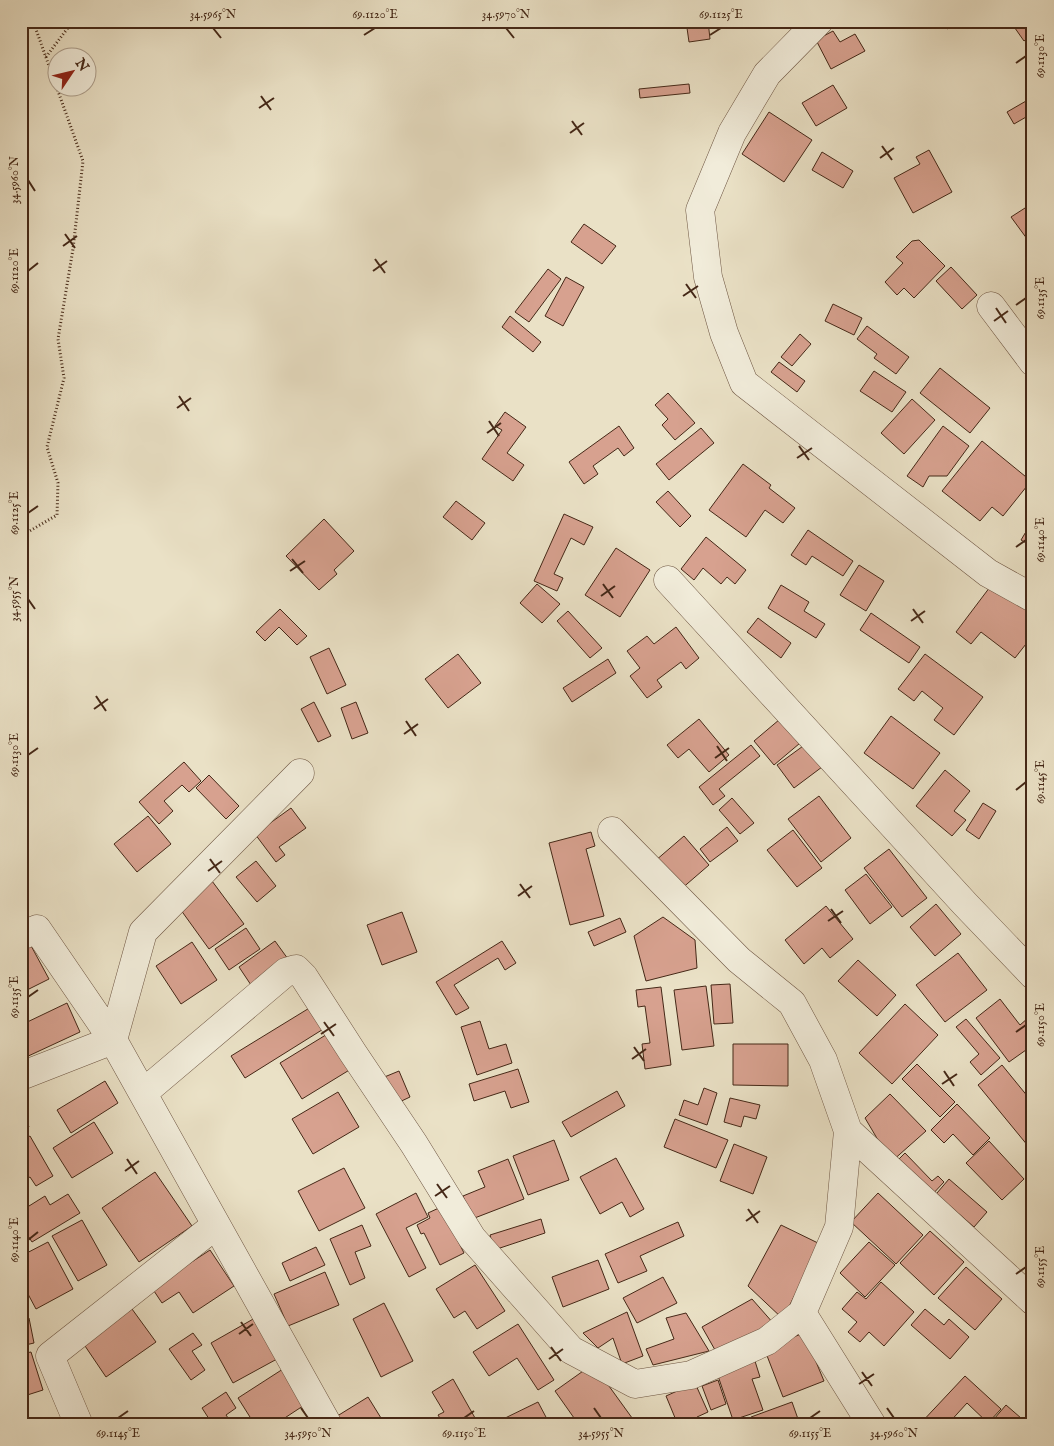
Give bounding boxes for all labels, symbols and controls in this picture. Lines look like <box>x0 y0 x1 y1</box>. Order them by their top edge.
text: 34.5965°N <box>190 7 237 22</box>
text: 69.1120°E <box>352 7 398 22</box>
text: 34.5970°N <box>482 7 531 22</box>
text: 69.1125°E <box>699 7 743 22</box>
text: 69.1130°E <box>1033 34 1048 78</box>
north arrow <box>48 48 98 98</box>
text: N <box>70 54 93 75</box>
text: 34.5960°N <box>7 155 22 204</box>
text: 69.1120°E <box>7 248 22 294</box>
text: 69.1135°E <box>1033 277 1048 319</box>
text: 69.1125°E <box>7 491 22 535</box>
text: 69.1140°E <box>1033 517 1048 563</box>
text: 34.5955°N <box>7 576 22 622</box>
text: 69.1130°E <box>7 733 22 777</box>
text: 69.1145°E <box>1033 760 1048 804</box>
text: 69.1135°E <box>7 976 22 1018</box>
text: 69.1150°E <box>1033 1003 1048 1047</box>
text: 69.1140°E <box>7 1217 22 1263</box>
text: 69.1155°E <box>1033 1246 1048 1288</box>
text: 69.1145°E <box>96 1426 140 1441</box>
text: 34.5950°N <box>284 1426 332 1441</box>
text: 69.1150°E <box>442 1426 486 1441</box>
text: 34.5955°N <box>578 1426 624 1441</box>
text: 69.1155°E <box>789 1426 831 1441</box>
text: 34.5960°N <box>870 1426 919 1441</box>

